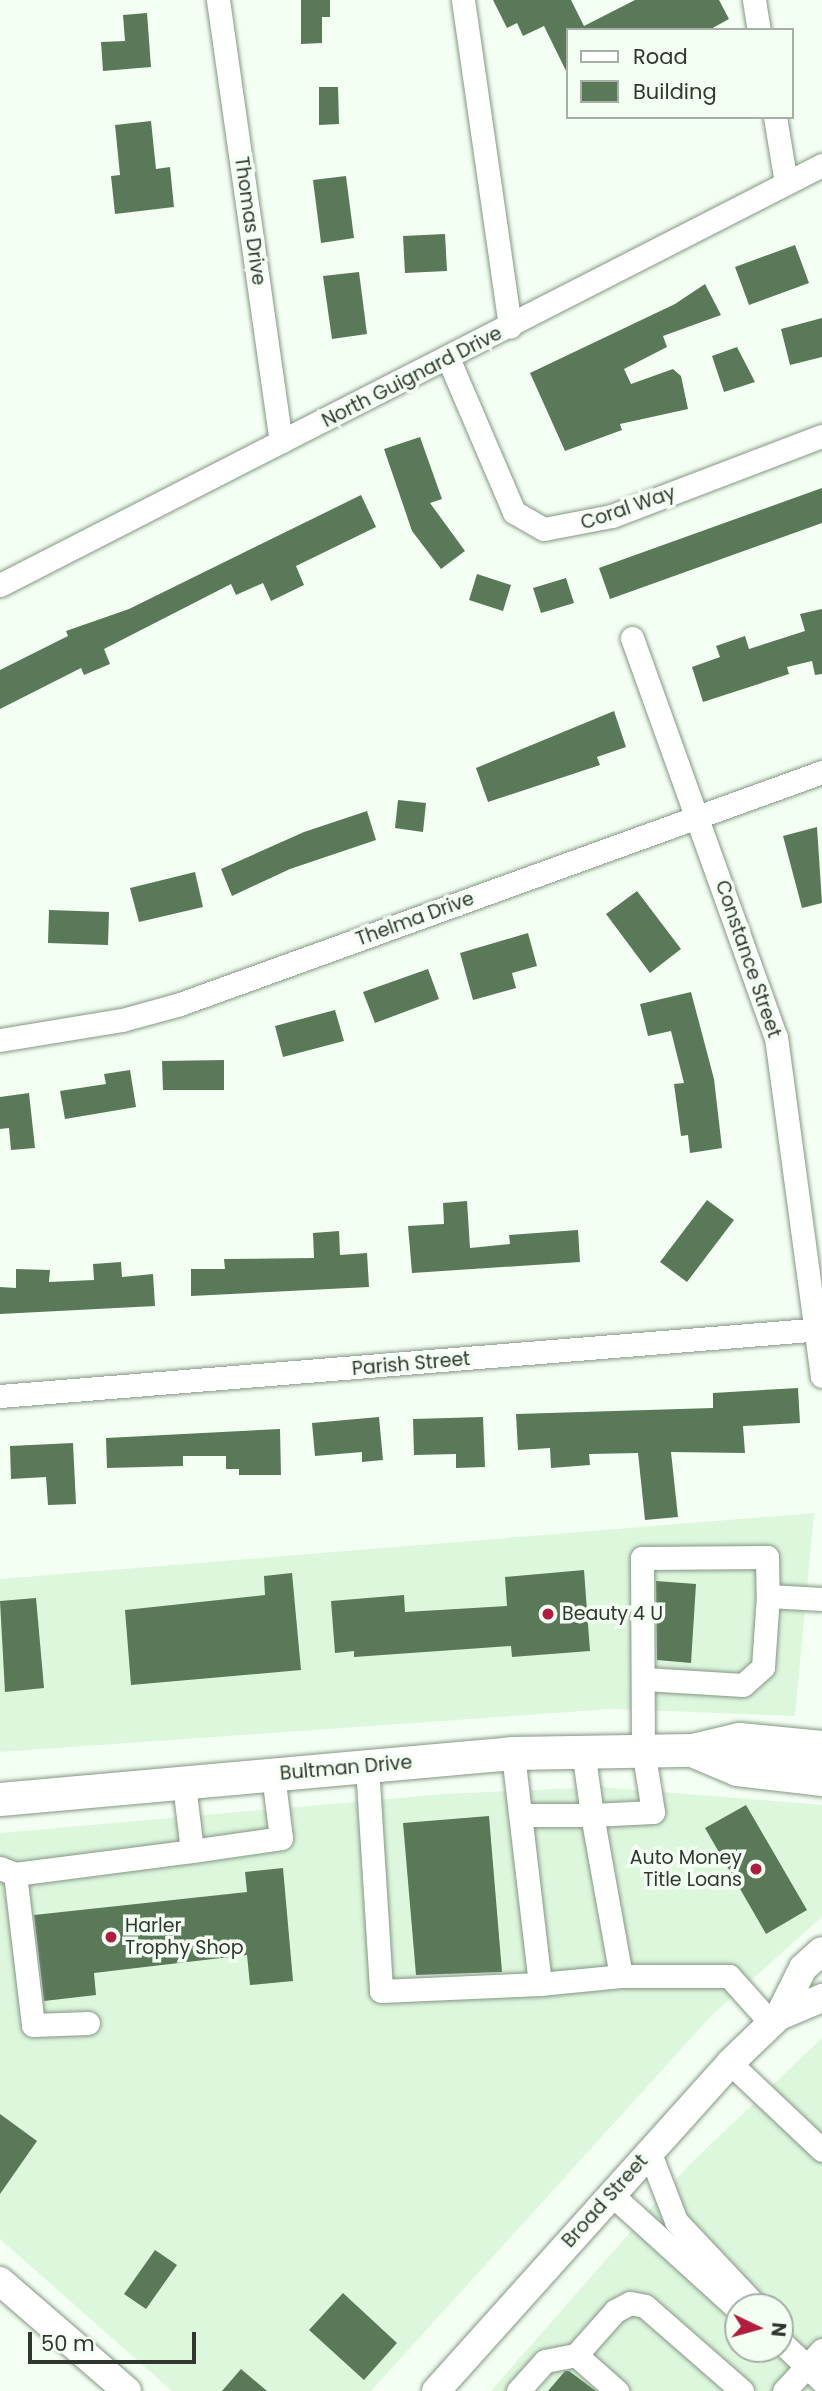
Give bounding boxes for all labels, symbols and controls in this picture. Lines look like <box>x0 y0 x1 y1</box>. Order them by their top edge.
legend <box>566 28 794 119</box>
text: Road <box>633 42 688 71</box>
text: Building <box>633 77 717 106</box>
street label: Thomas Drive <box>230 155 270 287</box>
street label: North Guignard Drive <box>318 322 506 432</box>
street label: Coral Way <box>578 481 678 535</box>
street label: Constance Street <box>710 877 786 1041</box>
street label: Thelma Drive <box>353 887 477 951</box>
street label: Parish Street <box>351 1347 471 1381</box>
place label: Beauty 4 U <box>562 1603 663 1625</box>
marker: Beauty 4 U <box>540 1606 556 1622</box>
street label: Bultman Drive <box>279 1751 413 1785</box>
place label: Auto Money Title Loans <box>630 1847 742 1891</box>
marker: Auto Money Title Loans <box>748 1861 764 1877</box>
place label: Harler Trophy Shop <box>125 1915 244 1959</box>
marker: Harler Trophy Shop <box>103 1929 119 1945</box>
street label: Broad Street <box>557 2150 653 2252</box>
north arrow <box>724 2293 794 2363</box>
scale bar <box>32 2318 200 2362</box>
text: N <box>764 2321 792 2338</box>
text: 50 m <box>41 2329 95 2358</box>

